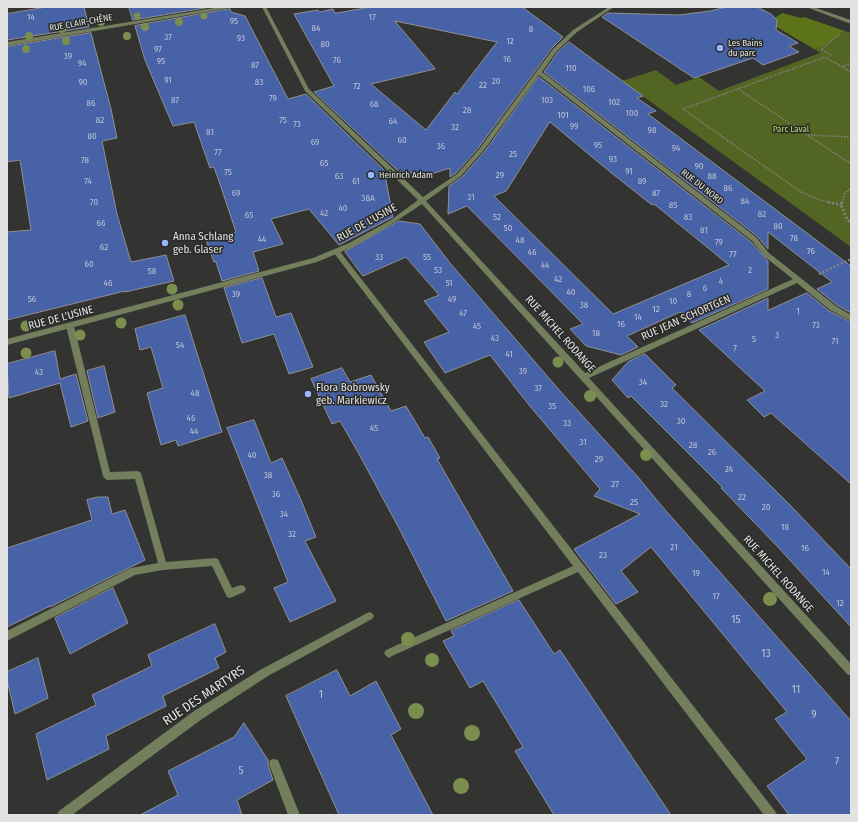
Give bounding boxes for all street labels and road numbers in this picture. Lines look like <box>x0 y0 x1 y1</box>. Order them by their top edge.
street label: RUE CLAIR-CHÊNE <box>49 12 113 34</box>
street label: RUE DU NORD <box>679 167 725 207</box>
street label: RUE DE L'USINE <box>335 201 399 245</box>
street label: RUE JEAN SCHORTGEN <box>639 292 733 344</box>
street label: RUE MICHEL RODANGE <box>522 293 598 375</box>
street label: RUE DE L'USINE <box>27 303 95 333</box>
street label: RUE MICHEL RODANGE <box>740 533 816 615</box>
street label: RUE DES MARTYRS <box>160 663 248 729</box>

